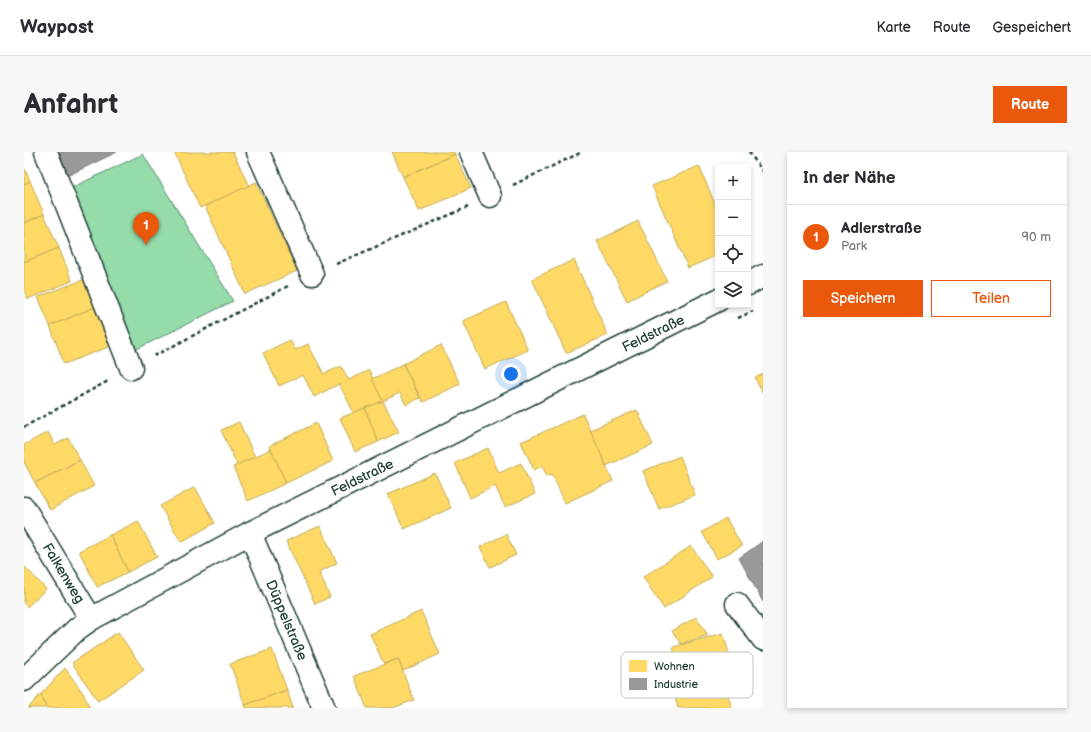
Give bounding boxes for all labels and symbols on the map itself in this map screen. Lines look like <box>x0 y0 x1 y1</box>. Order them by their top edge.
pin: 1 <box>133 212 159 245</box>
street label: Feldstraße <box>619 311 687 356</box>
your location <box>501 364 521 384</box>
street label: Feldstraße <box>328 455 396 500</box>
street label: Falkenweg <box>39 540 88 607</box>
street label: Düppelstraße <box>262 577 311 663</box>
legend <box>621 652 753 698</box>
text: Wohnen <box>654 660 695 673</box>
text: Industrie <box>654 678 698 691</box>

